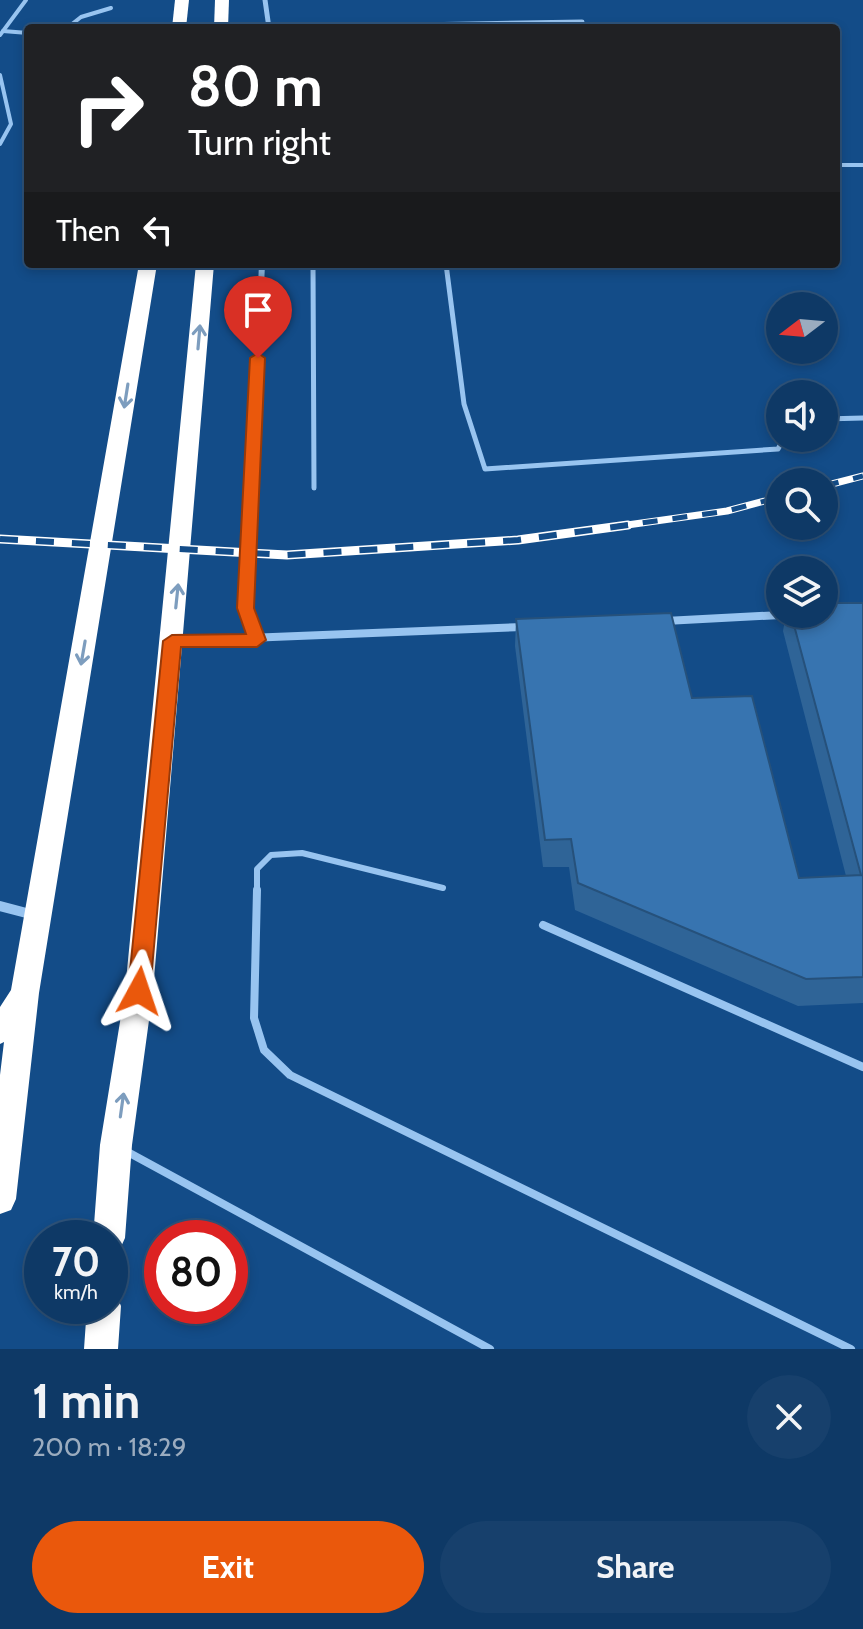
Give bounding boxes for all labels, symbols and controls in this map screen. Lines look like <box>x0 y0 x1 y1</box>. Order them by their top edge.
text: 80 m <box>188 52 323 120</box>
icon: right <box>56 56 160 160</box>
text: Turn right <box>188 120 331 164</box>
icon: left <box>136 208 180 252</box>
text: Then <box>56 212 120 249</box>
pin <box>224 276 292 358</box>
icon: arrive <box>236 288 280 332</box>
north arrow <box>766 292 838 364</box>
map controls <box>766 292 838 628</box>
one-way arrow <box>192 324 207 351</box>
button: sound <box>766 380 838 452</box>
one-way arrow <box>118 383 133 408</box>
button: search <box>766 468 838 540</box>
button: layers <box>766 556 838 628</box>
one-way arrow <box>169 583 184 610</box>
one-way arrow <box>75 639 90 665</box>
position arrow <box>97 949 181 1033</box>
one-way arrow <box>115 1093 130 1118</box>
speed limit sign: 80 <box>144 1220 248 1324</box>
text: 70 <box>52 1237 100 1286</box>
text: km/h <box>54 1280 98 1304</box>
text: 1 min <box>32 1372 140 1430</box>
button: close <box>747 1375 831 1459</box>
text: 200 m · 18:29 <box>32 1431 187 1463</box>
button: Exit <box>32 1521 424 1613</box>
button: Share <box>440 1521 831 1613</box>

